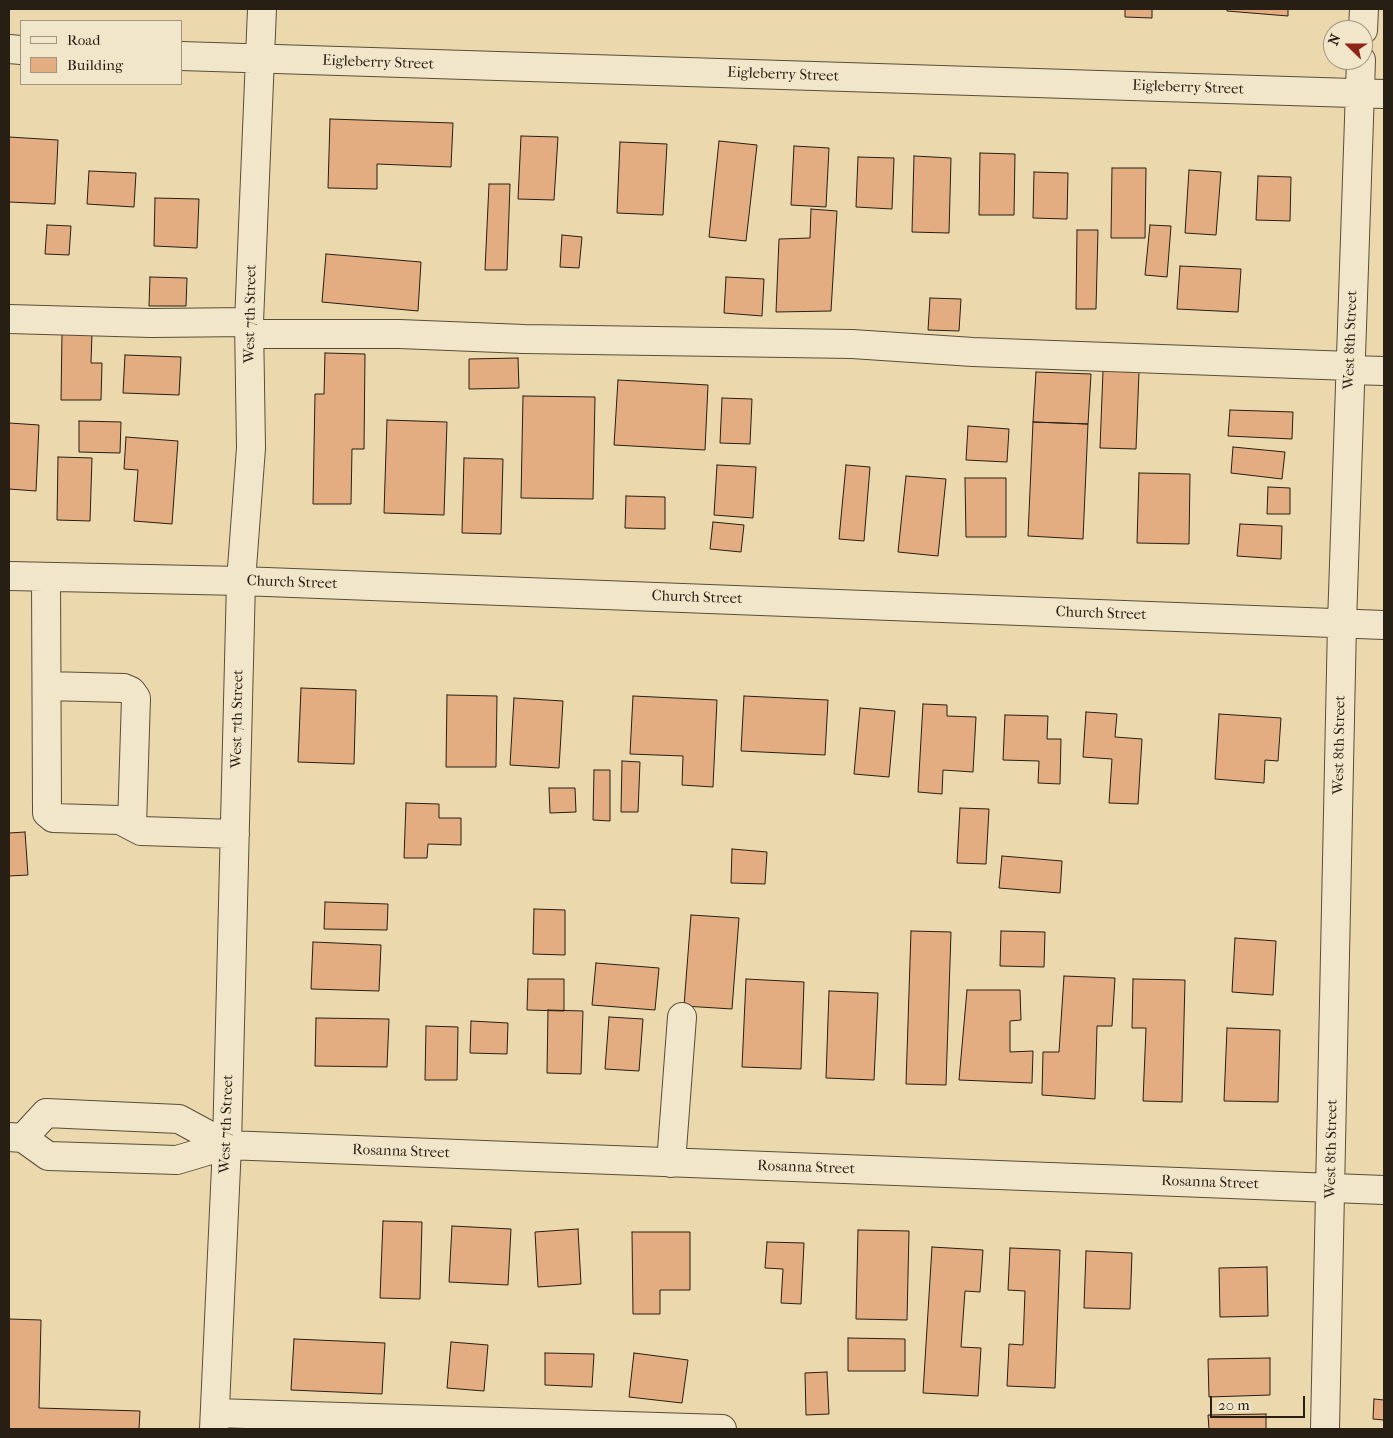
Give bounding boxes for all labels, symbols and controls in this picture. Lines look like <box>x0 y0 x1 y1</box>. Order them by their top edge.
legend <box>20 20 182 85</box>
north arrow <box>1323 20 1373 70</box>
text: Road <box>67 31 100 49</box>
text: N <box>1325 31 1344 48</box>
street label: Eigleberry Street <box>322 52 434 74</box>
text: Building <box>67 56 123 74</box>
street label: Eigleberry Street <box>727 64 839 86</box>
street label: Eigleberry Street <box>1132 77 1244 99</box>
street label: West 7th Street <box>241 264 261 364</box>
street label: West 8th Street <box>1340 290 1362 390</box>
street label: Church Street <box>246 572 338 594</box>
street label: Church Street <box>651 587 743 609</box>
street label: Church Street <box>1055 603 1147 625</box>
street label: West 7th Street <box>228 669 248 769</box>
street label: West 8th Street <box>1330 695 1350 795</box>
street label: West 7th Street <box>216 1074 238 1174</box>
street label: West 8th Street <box>1322 1099 1342 1199</box>
street label: Rosanna Street <box>352 1141 450 1163</box>
street label: Rosanna Street <box>757 1157 855 1179</box>
street label: Rosanna Street <box>1161 1172 1259 1194</box>
scale bar <box>1213 1386 1308 1418</box>
text: 20 m <box>1218 1396 1250 1414</box>

